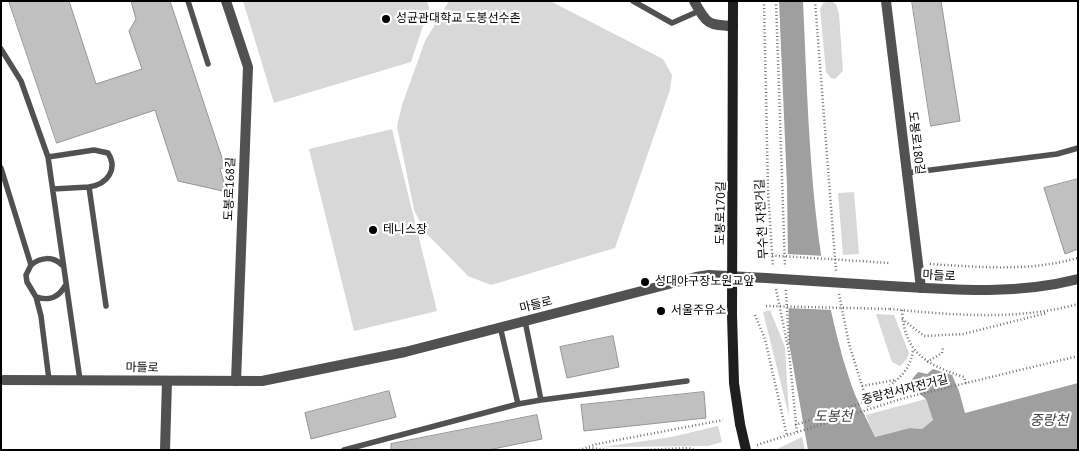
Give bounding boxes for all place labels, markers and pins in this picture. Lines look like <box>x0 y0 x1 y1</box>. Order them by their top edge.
place label: 성균관대학교 도봉선수촌 <box>396 12 521 26</box>
marker: 성균관대학교 도봉선수촌 <box>380 13 392 25</box>
place label: 테니스장 <box>383 223 427 237</box>
marker: 테니스장 <box>367 224 379 236</box>
place label: 성대야구장노원교앞 <box>655 275 754 289</box>
marker: 성대야구장노원교앞 <box>639 276 651 288</box>
place label: 서울주유소 <box>671 304 726 318</box>
marker: 서울주유소 <box>655 305 667 317</box>

